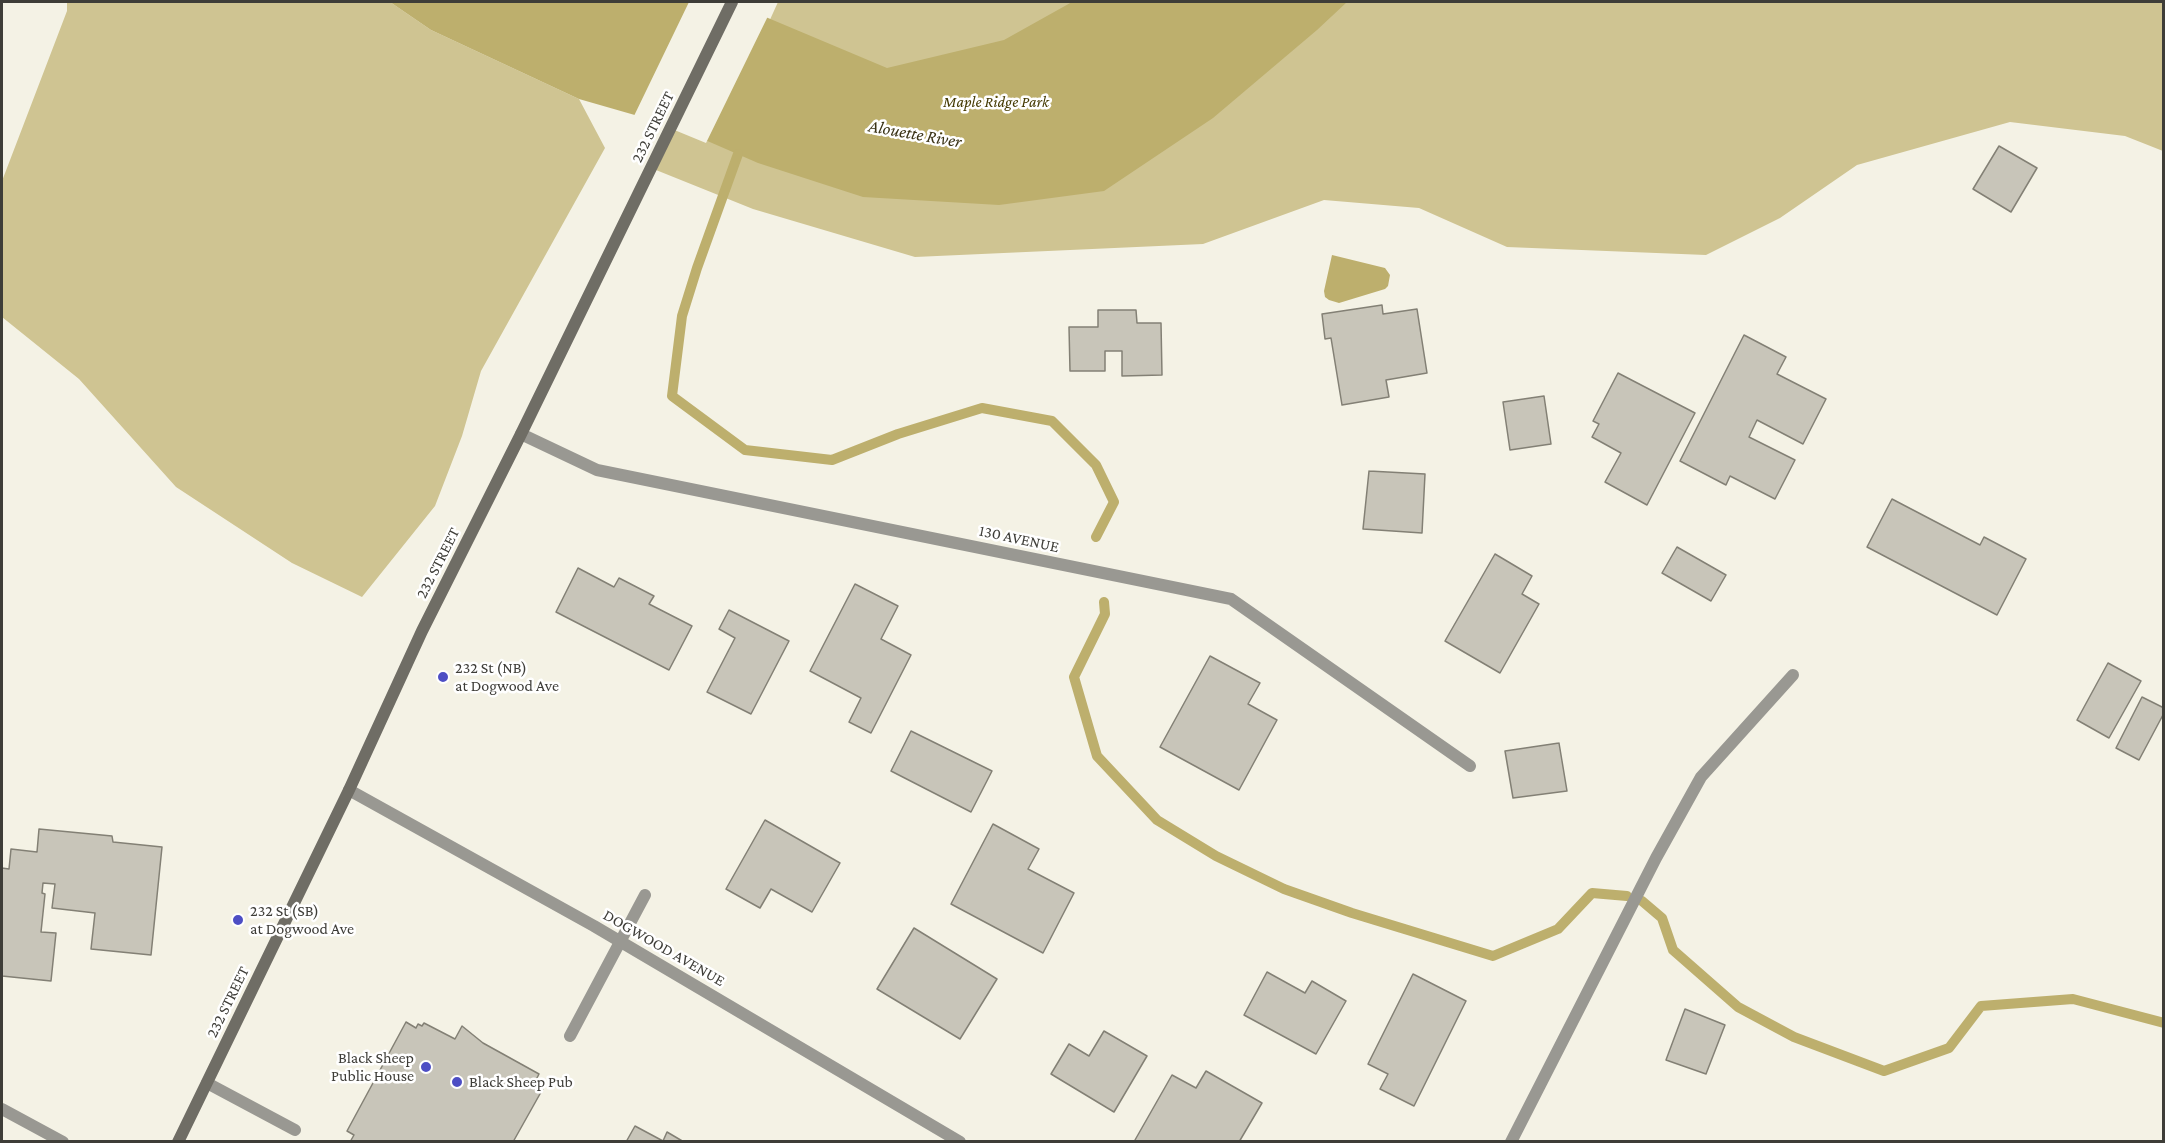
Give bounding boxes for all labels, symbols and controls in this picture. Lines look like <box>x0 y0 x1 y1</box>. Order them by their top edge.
street label: 232 STREET <box>628 88 678 166</box>
park label: Maple Ridge Park <box>943 92 1049 112</box>
water label: Alouette River <box>867 115 963 153</box>
street label: 130 AVENUE <box>977 521 1061 557</box>
street label: 232 STREET <box>412 524 464 602</box>
place label: 232 St (NB) at Dogwood Ave <box>455 658 559 696</box>
marker: 232 St (NB) at Dogwood Ave <box>436 670 450 684</box>
place label: 232 St (SB) at Dogwood Ave <box>250 901 354 939</box>
street label: DOGWOOD AVENUE <box>600 905 728 991</box>
marker: 232 St (SB) at Dogwood Ave <box>231 913 245 927</box>
street label: 232 STREET <box>203 963 253 1041</box>
place label: Black Sheep Public House <box>331 1048 414 1086</box>
marker: Black Sheep Public House <box>419 1060 433 1074</box>
place label: Black Sheep Pub <box>469 1072 573 1092</box>
marker: Black Sheep Pub <box>450 1075 464 1089</box>

